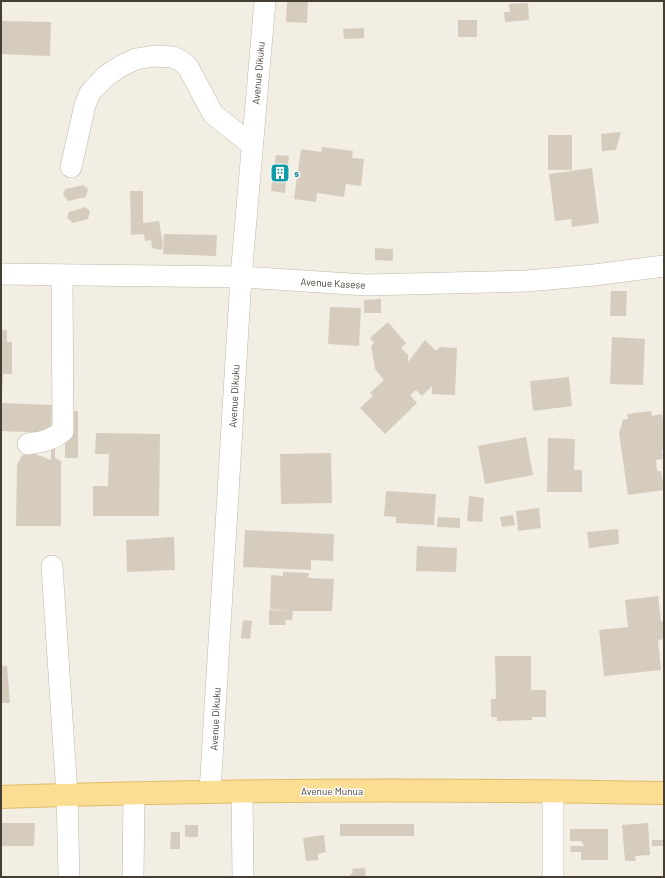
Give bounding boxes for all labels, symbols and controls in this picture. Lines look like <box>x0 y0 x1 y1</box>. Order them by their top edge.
street label: Avenue Dikuku <box>249 41 267 105</box>
building icon: s <box>269 162 291 184</box>
place label: s <box>294 167 299 179</box>
street label: Avenue Kasese <box>300 275 366 291</box>
street label: Avenue Dikuku <box>226 364 242 428</box>
street label: Avenue Dikuku <box>207 687 223 751</box>
street label: Avenue Munua <box>301 785 363 797</box>

